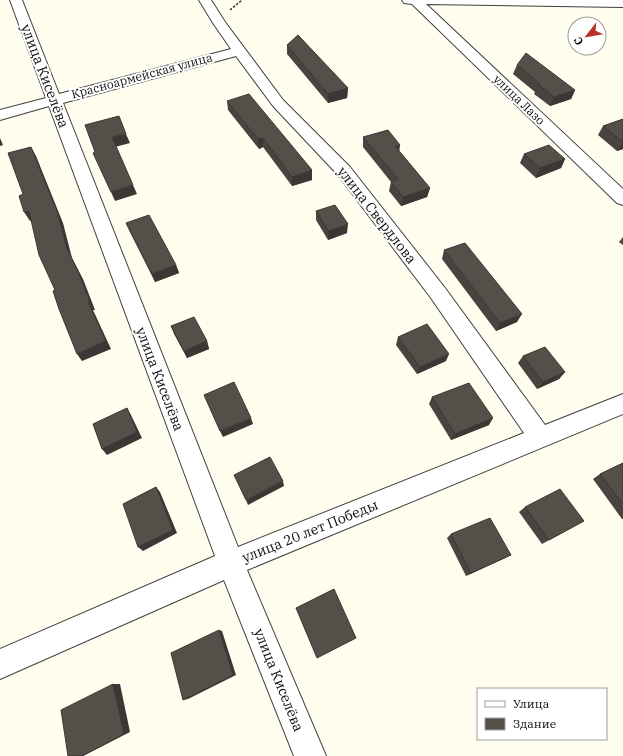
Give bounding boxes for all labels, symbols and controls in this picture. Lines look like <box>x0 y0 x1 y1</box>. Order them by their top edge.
north arrow <box>567 16 607 56</box>
street label: улица Киселёва <box>17 22 73 131</box>
text: С <box>571 34 586 48</box>
street label: Красноармейская улица <box>70 49 214 102</box>
street label: улица Лазо <box>490 71 548 128</box>
street label: улица Свердлова <box>333 163 421 267</box>
street label: улица Киселёва <box>132 325 188 434</box>
street label: улица 20 лет Победы <box>239 495 381 567</box>
street label: улица Киселёва <box>250 626 308 735</box>
legend <box>477 688 607 740</box>
text: Улица <box>513 696 550 711</box>
text: Здание <box>513 716 556 731</box>

